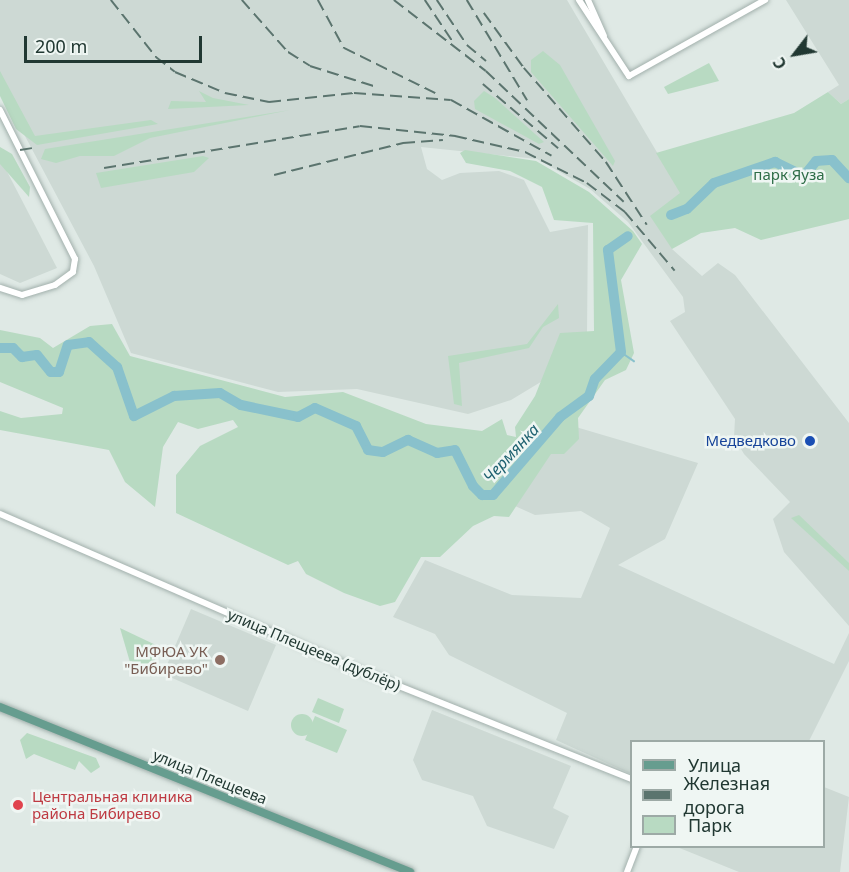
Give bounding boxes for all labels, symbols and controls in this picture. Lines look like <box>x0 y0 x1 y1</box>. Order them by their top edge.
scale bar <box>27 24 206 62</box>
north arrow <box>765 24 825 84</box>
text: 200 m <box>35 34 87 58</box>
text: С <box>767 53 792 73</box>
park label: парк Яуза <box>753 166 825 184</box>
water label: Чермянка <box>479 420 543 486</box>
place label: Медведково <box>706 432 796 450</box>
marker: Медведково <box>801 432 819 450</box>
street label: улица Плещеева (дублёр) <box>225 605 403 695</box>
place label: МФЮА УК "Бибирево" <box>124 642 208 677</box>
marker: МФЮА УК "Бибирево" <box>213 653 227 667</box>
legend <box>630 740 825 848</box>
street label: улица Плещеева <box>150 746 270 808</box>
text: Улица <box>688 753 741 777</box>
text: Железная дорога <box>684 771 770 819</box>
place label: Центральная клиника района Бибирево <box>32 787 193 822</box>
marker: Центральная клиника района Бибирево <box>9 796 27 814</box>
text: Парк <box>688 813 732 837</box>

